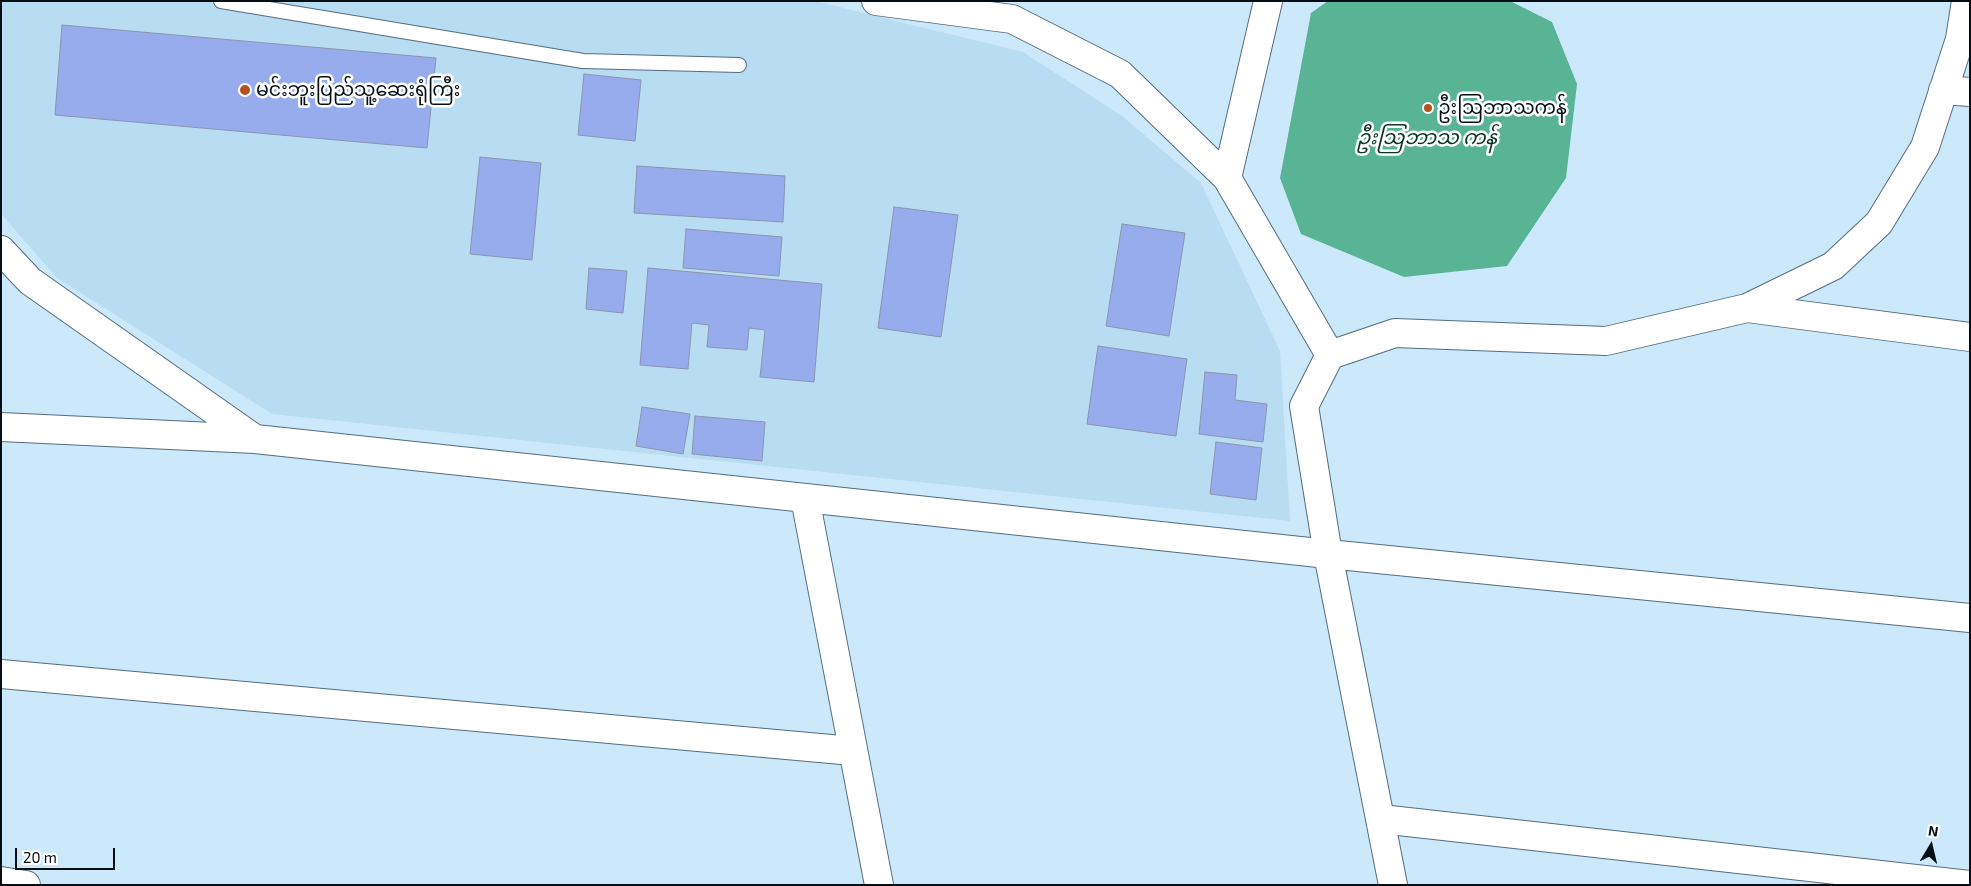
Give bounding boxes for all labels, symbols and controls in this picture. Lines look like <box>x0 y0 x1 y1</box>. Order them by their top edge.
place label: မင်းဘူးပြည်သူ့ဆေးရုံကြီး <box>256 79 460 101</box>
marker: မင်းဘူးပြည်သူ့ဆေးရုံကြီး <box>238 83 252 97</box>
place label: ဦးဩဘာသကန် <box>1438 97 1567 119</box>
marker: ဦးဩဘာသကန် <box>1422 102 1434 114</box>
water label: ဦး‌ဩဘာသ ကန် <box>1357 125 1497 149</box>
north arrow <box>1906 821 1956 871</box>
text: N <box>1927 822 1940 840</box>
scale bar <box>18 838 118 870</box>
text: 20 m <box>23 848 57 866</box>

